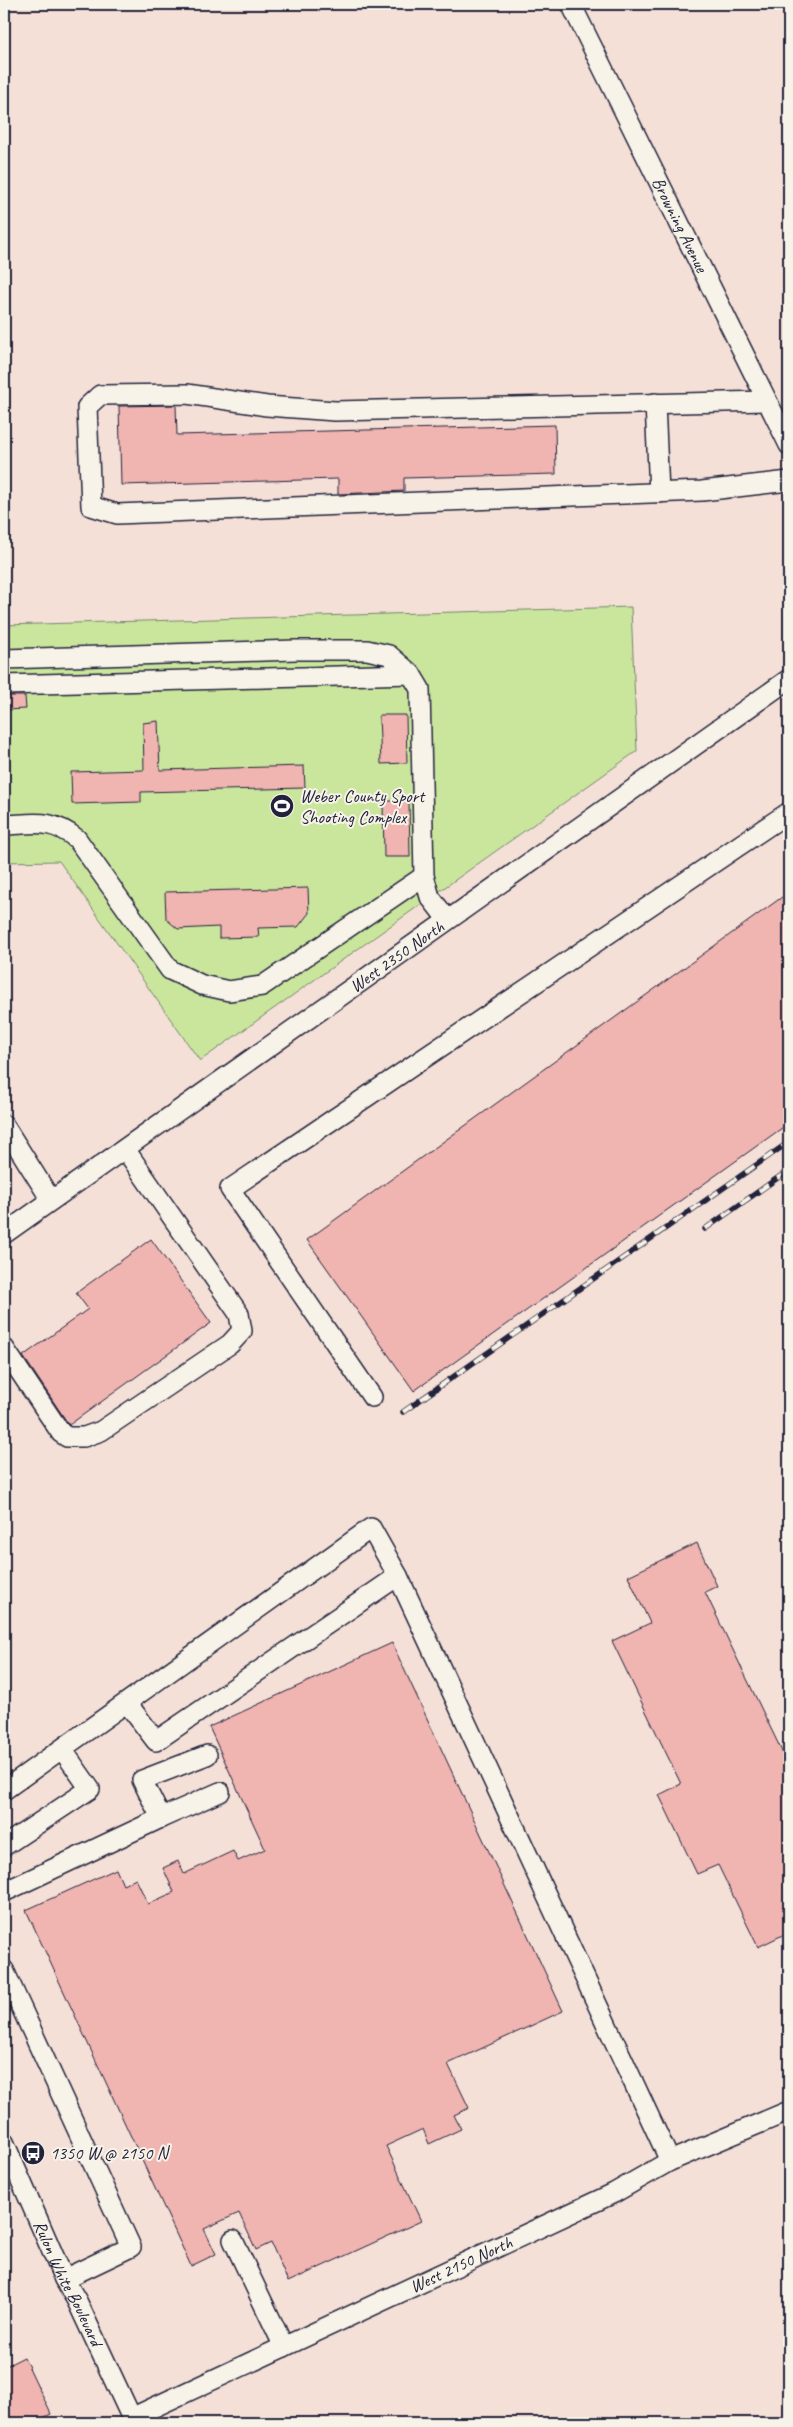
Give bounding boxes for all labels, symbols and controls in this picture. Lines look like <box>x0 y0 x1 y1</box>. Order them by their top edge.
street label: Browning Avenue <box>647 173 713 277</box>
place label: Weber County Sport Shooting Complex <box>300 785 426 828</box>
sports icon: Weber County Sport Shooting Complex <box>269 793 295 819</box>
street label: West 2350 North <box>345 915 449 997</box>
bus stop icon: 1350 W @ 2150 N <box>20 2140 46 2166</box>
place label: 1350 W @ 2150 N <box>50 2142 171 2164</box>
street label: Rulon White Boulevard <box>29 2217 109 2352</box>
street label: West 2150 North <box>406 2231 516 2298</box>

